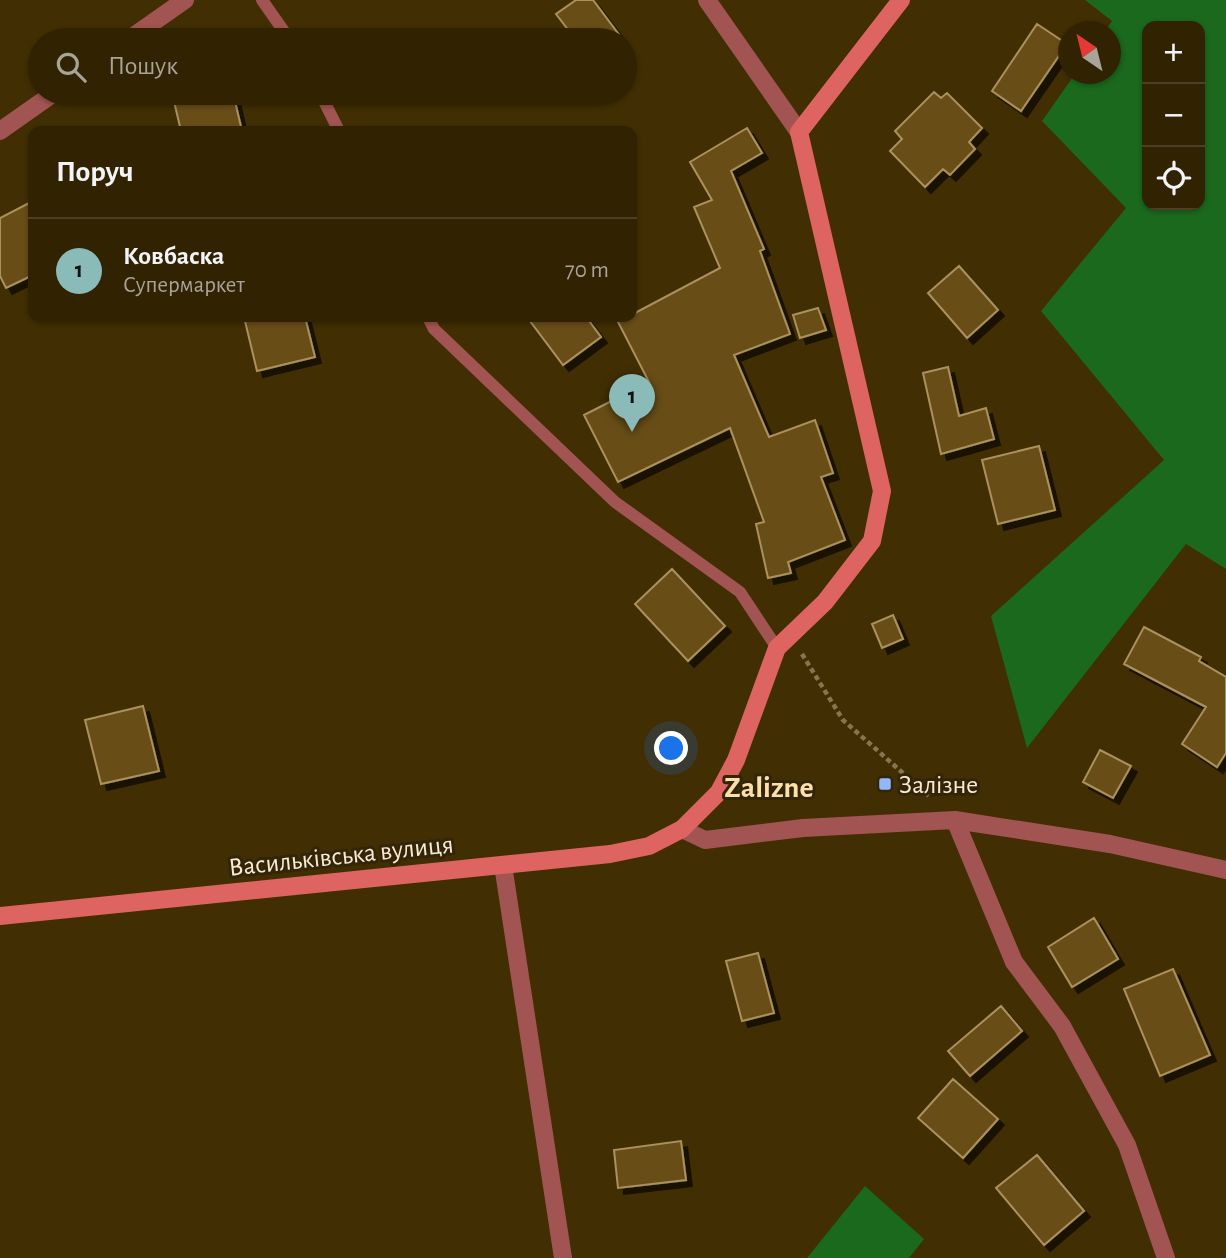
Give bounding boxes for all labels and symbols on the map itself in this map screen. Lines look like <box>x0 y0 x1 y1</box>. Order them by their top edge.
north arrow <box>1058 21 1121 84</box>
pin: 1 <box>609 374 655 432</box>
your location <box>654 731 688 765</box>
place label: Залізне <box>899 772 978 798</box>
district label: Zalizne <box>724 773 814 803</box>
marker: Залізне <box>877 776 893 792</box>
street label: Васильківська вулиця <box>227 831 455 881</box>

